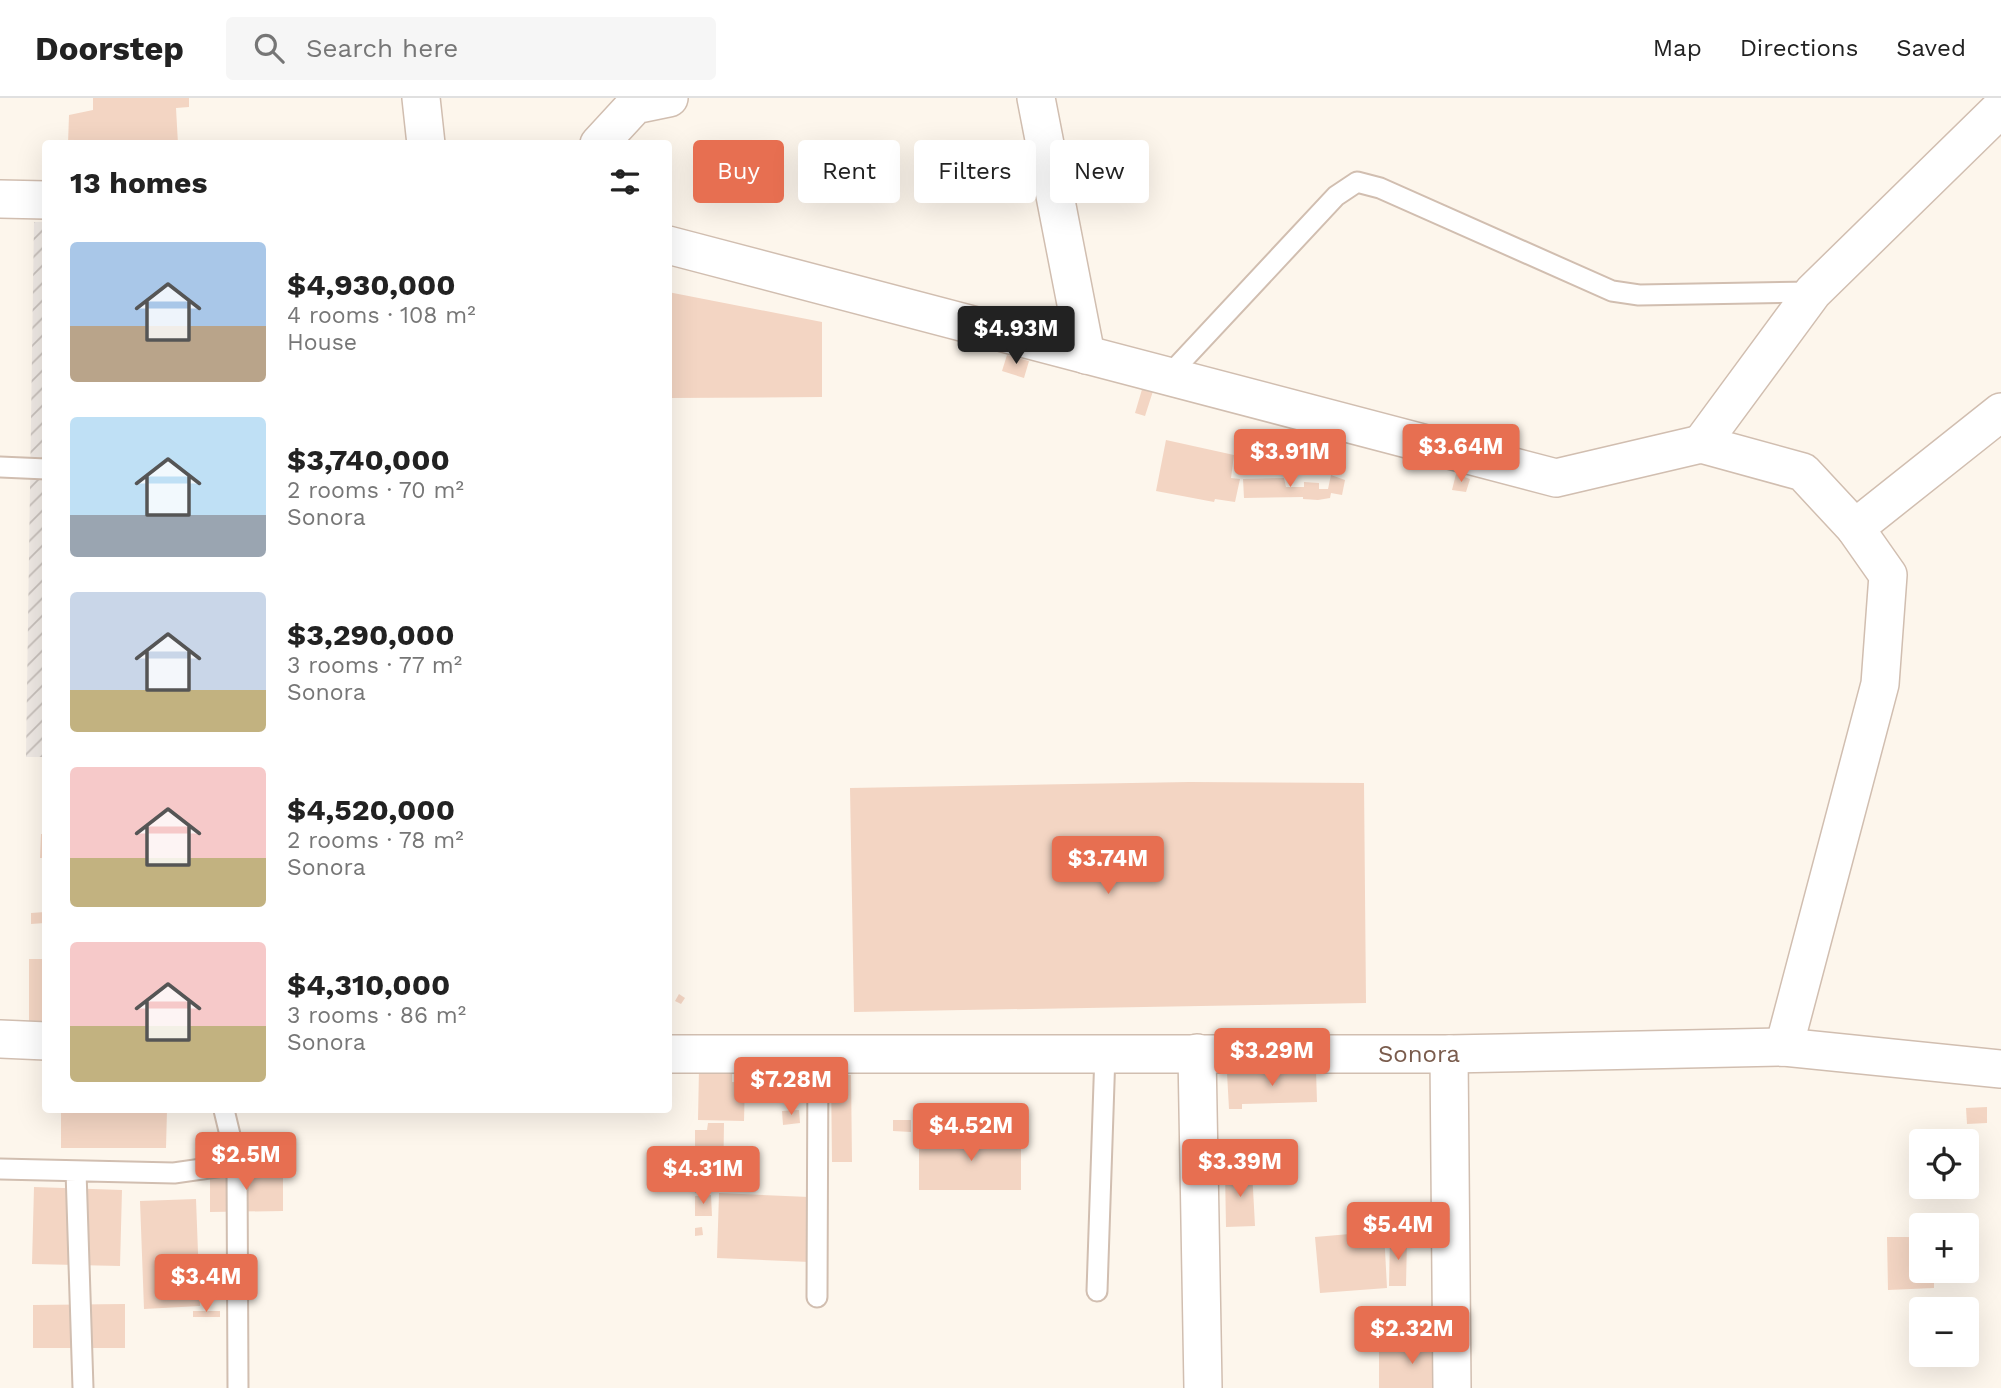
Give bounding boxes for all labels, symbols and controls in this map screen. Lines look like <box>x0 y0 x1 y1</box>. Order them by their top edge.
search box <box>226 17 716 80</box>
text: Doorstep <box>35 29 184 68</box>
icon: search <box>250 29 288 67</box>
text: Search here <box>306 33 458 63</box>
text: Map <box>1653 34 1702 62</box>
text: Directions <box>1740 34 1858 62</box>
text: Saved <box>1896 34 1966 62</box>
chip: Buy <box>693 140 784 203</box>
chip: Rent <box>798 140 900 203</box>
chip: Filters <box>914 140 1036 203</box>
chip: New <box>1050 140 1149 203</box>
icon: filters <box>606 163 644 201</box>
text: 13 homes <box>70 165 207 200</box>
text: $4,930,000 <box>287 267 456 302</box>
icon: home <box>126 270 210 354</box>
text: 4 rooms · 108 m² <box>287 302 476 329</box>
pin: $4.93M <box>959 306 1073 366</box>
text: $4.93M <box>974 315 1058 342</box>
text: House <box>287 329 357 356</box>
pin: $3.64M <box>1404 424 1518 484</box>
pin: $3.91M <box>1233 430 1347 489</box>
text: $3.64M <box>1419 433 1503 460</box>
text: $3.91M <box>1250 438 1330 465</box>
text: $3,740,000 <box>287 442 450 477</box>
icon: home <box>126 445 210 529</box>
text: 2 rooms · 70 m² <box>287 477 464 504</box>
text: Sonora <box>287 504 366 531</box>
text: $3,290,000 <box>287 617 454 652</box>
icon: home <box>126 620 210 704</box>
text: 3 rooms · 77 m² <box>287 652 462 679</box>
text: Sonora <box>287 679 366 706</box>
text: $4,520,000 <box>287 792 455 827</box>
icon: home <box>126 795 210 879</box>
text: 2 rooms · 78 m² <box>287 827 464 854</box>
pin: $3.74M <box>1051 836 1165 896</box>
text: $3.74M <box>1068 845 1148 872</box>
text: Sonora <box>287 854 366 881</box>
text: $4,310,000 <box>287 967 450 1002</box>
icon: home <box>126 970 210 1054</box>
text: 3 rooms · 86 m² <box>287 1002 466 1029</box>
pin: $3.29M <box>1215 1028 1329 1088</box>
text: Sonora <box>287 1029 366 1056</box>
text: $3.29M <box>1230 1037 1314 1064</box>
street label: Sonora <box>1378 1040 1460 1068</box>
pin: $7.28M <box>734 1058 848 1117</box>
text: $7.28M <box>750 1066 832 1093</box>
pin: $4.52M <box>914 1104 1028 1163</box>
text: $4.52M <box>929 1112 1013 1139</box>
map controls <box>1909 1129 1979 1367</box>
button: locate <box>1909 1129 1979 1199</box>
pin: $2.5M <box>197 1132 295 1192</box>
pin: $3.39M <box>1183 1140 1297 1199</box>
text: $2.5M <box>211 1141 281 1168</box>
pin: $4.31M <box>646 1146 760 1206</box>
text: $3.39M <box>1198 1148 1282 1175</box>
text: $4.31M <box>663 1155 743 1182</box>
pin: $5.4M <box>1349 1202 1447 1262</box>
text: $5.4M <box>1363 1211 1433 1238</box>
button: + <box>1909 1213 1979 1283</box>
pin: $3.4M <box>157 1254 255 1314</box>
text: $3.4M <box>171 1263 241 1290</box>
button: − <box>1909 1297 1979 1367</box>
pin: $2.32M <box>1355 1306 1469 1366</box>
text: $2.32M <box>1370 1315 1454 1342</box>

